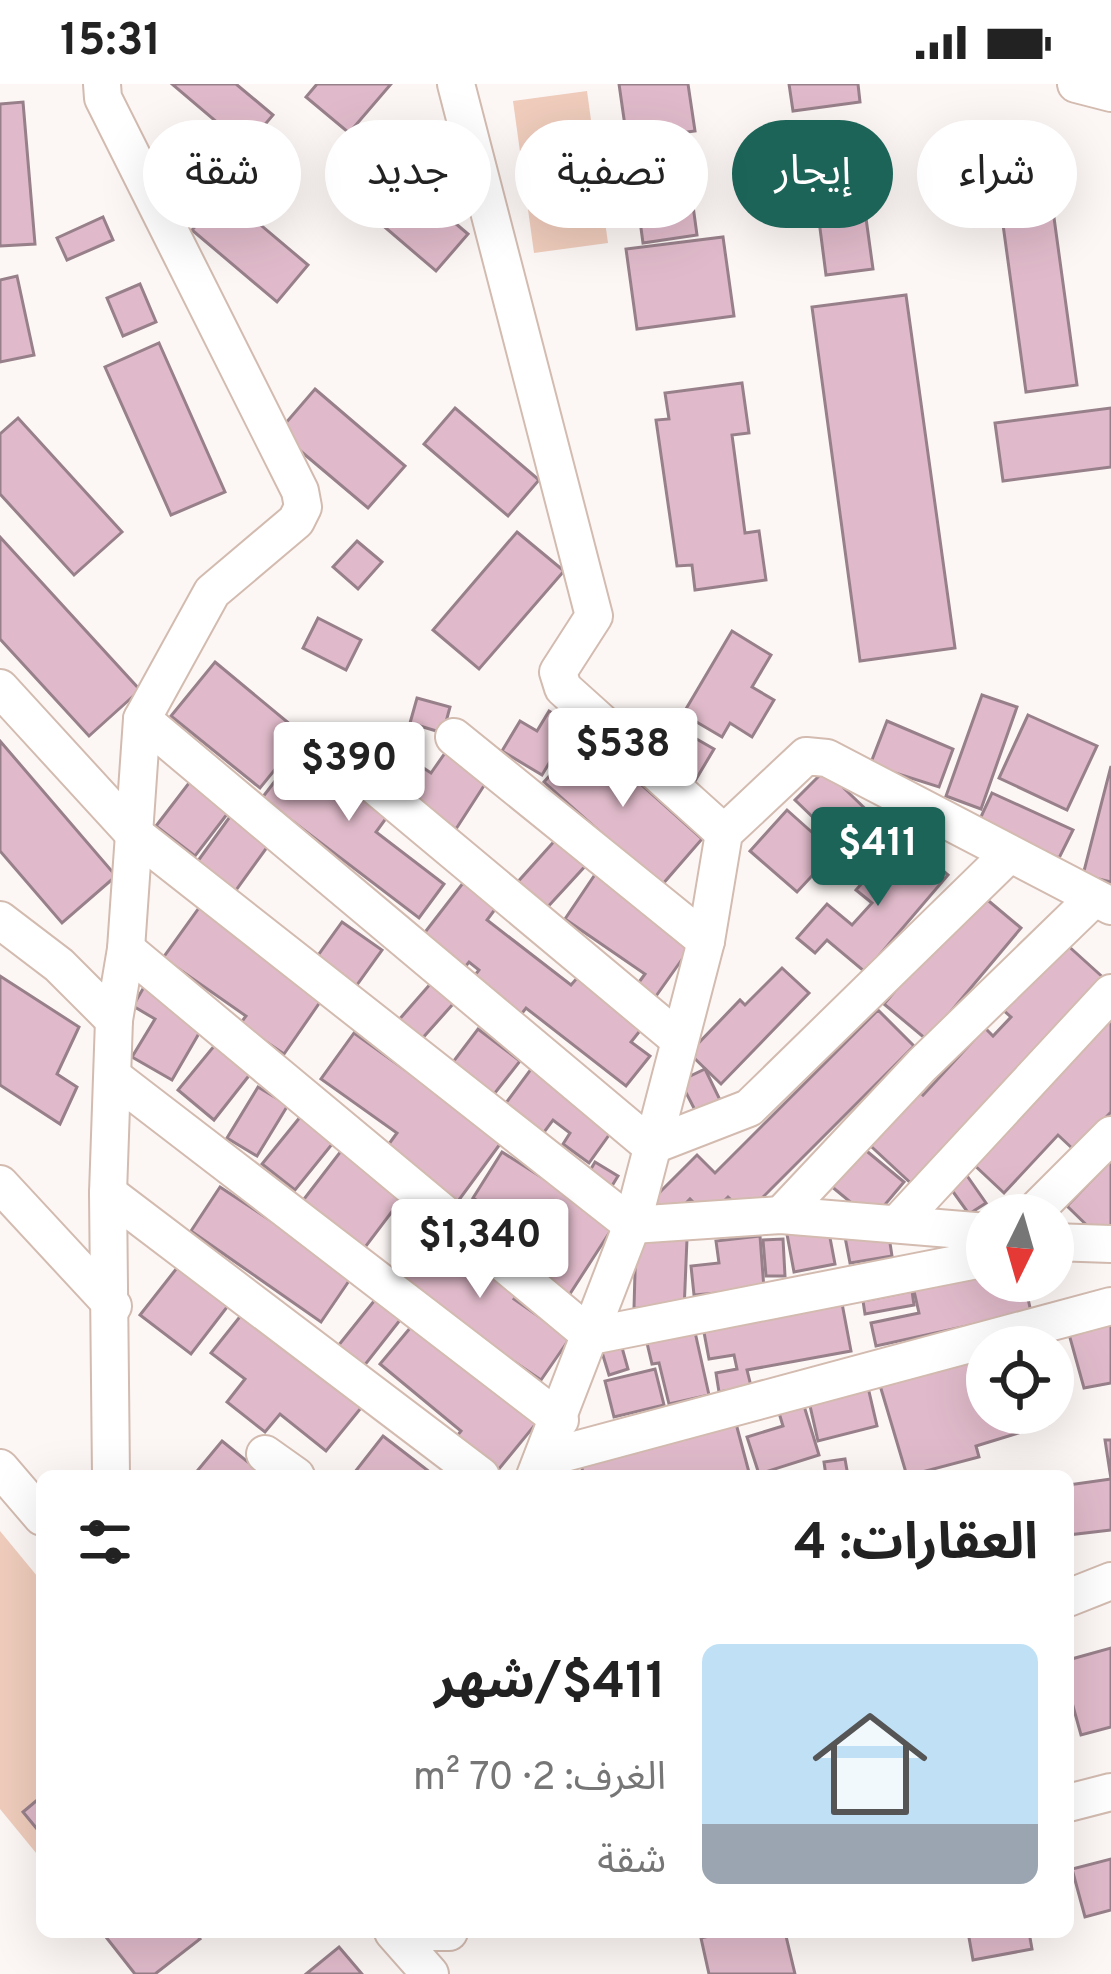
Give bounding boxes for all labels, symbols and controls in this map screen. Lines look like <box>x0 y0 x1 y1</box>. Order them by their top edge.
text: 15:31 <box>60 14 161 71</box>
chip: شقة <box>143 120 301 228</box>
chip: جديد <box>325 120 491 228</box>
chip: تصفية <box>515 120 708 228</box>
chip: إيجار <box>732 120 893 228</box>
chip: شراء <box>917 120 1077 228</box>
pin: $538 <box>552 708 694 810</box>
pin: $390 <box>278 722 420 824</box>
text: $538 <box>575 722 671 771</box>
text: $390 <box>301 736 397 785</box>
pin: $411 <box>807 807 949 909</box>
text: $411 <box>838 821 918 870</box>
north arrow <box>966 1194 1074 1302</box>
map controls <box>966 1194 1074 1434</box>
pin: $1,340 <box>382 1199 578 1301</box>
text: $1,340 <box>418 1213 542 1262</box>
button: locate <box>966 1326 1074 1434</box>
icon: filters <box>72 1509 138 1575</box>
text: العقارات: 4 <box>794 1513 1038 1578</box>
text: $411/شهر <box>434 1652 666 1717</box>
icon: home <box>798 1692 942 1836</box>
text: الغرف: 2 · 70 m² <box>413 1755 666 1804</box>
text: شقة <box>597 1838 666 1887</box>

